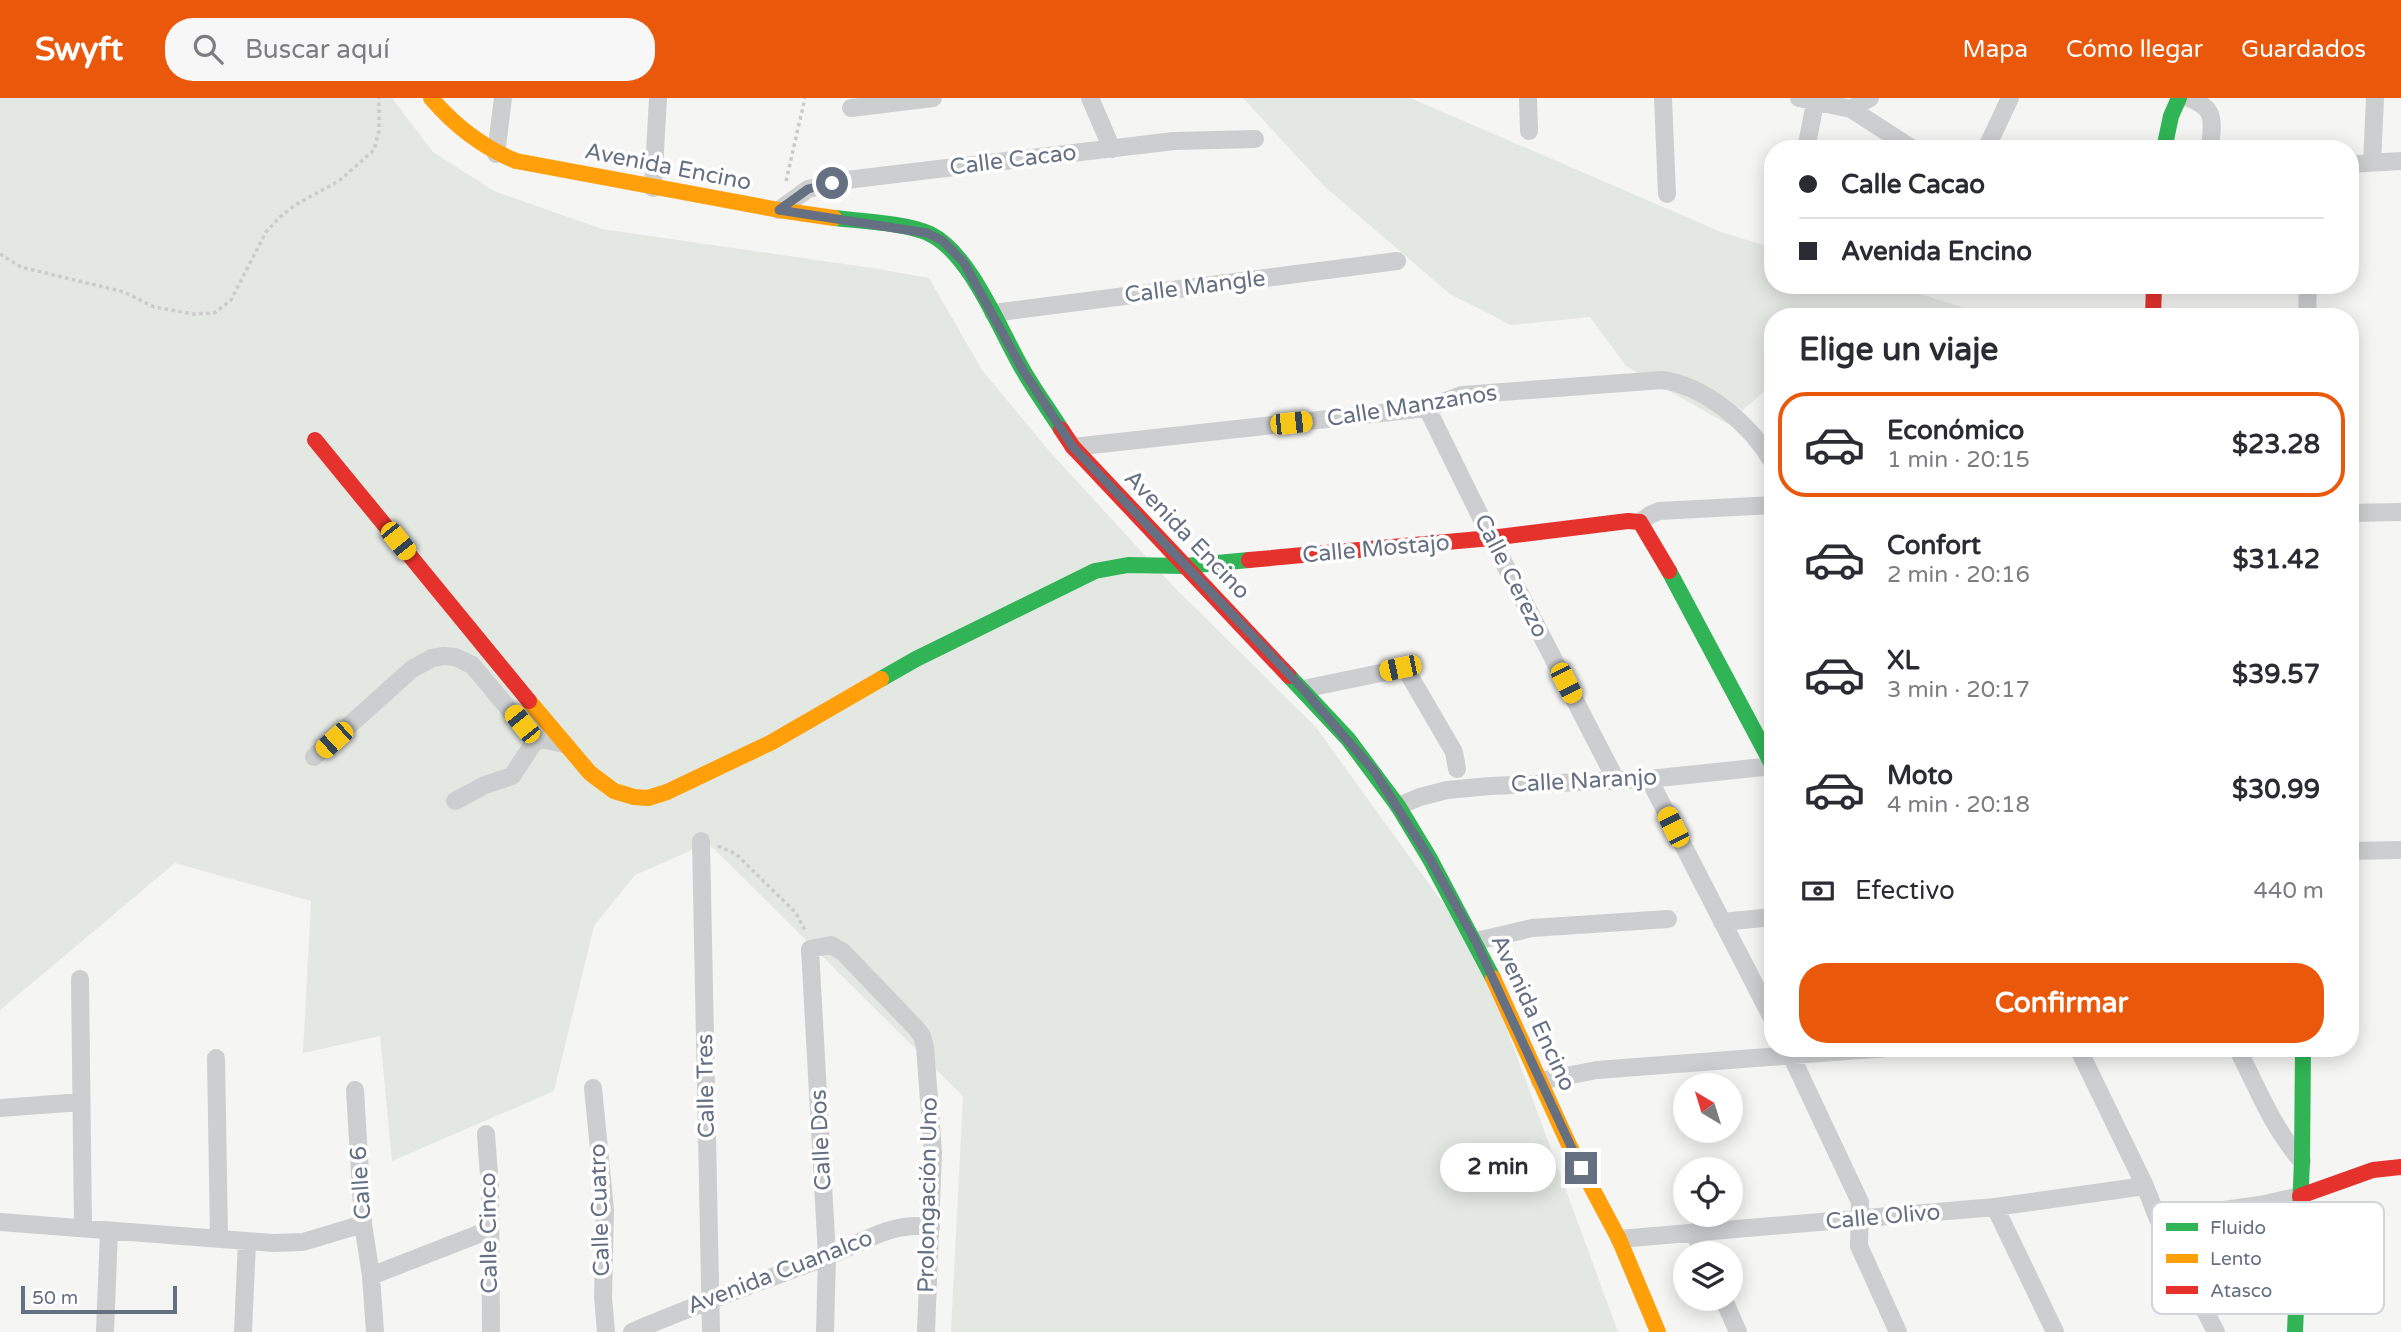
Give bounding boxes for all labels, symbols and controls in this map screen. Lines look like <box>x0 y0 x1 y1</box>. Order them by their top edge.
search box <box>165 18 655 81</box>
text: Swyft <box>35 30 123 69</box>
icon: search <box>189 30 227 68</box>
text: Buscar aquí <box>245 34 390 65</box>
text: Mapa <box>1963 35 2028 64</box>
text: Cómo llegar <box>2066 35 2203 64</box>
text: Guardados <box>2241 35 2366 64</box>
street label: Avenida Encino <box>582 137 754 197</box>
street label: Calle Cacao <box>948 138 1078 182</box>
route start <box>816 167 848 199</box>
text: Calle Cacao <box>1841 169 1985 200</box>
text: Avenida Encino <box>1841 236 2032 267</box>
street label: Calle Mangle <box>1123 264 1267 310</box>
text: Elige un viaje <box>1799 331 1998 369</box>
street label: Calle Manzanos <box>1325 379 1499 433</box>
car <box>1270 410 1313 436</box>
icon: car <box>1803 413 1866 476</box>
text: Económico <box>1887 415 2024 446</box>
text: $23.28 <box>2232 429 2320 460</box>
text: 1 min · 20:15 <box>1887 446 2030 474</box>
street label: Avenida Encino <box>1118 464 1256 606</box>
street label: Calle Cerezo <box>1468 510 1554 642</box>
car <box>377 518 420 564</box>
icon: car <box>1803 528 1866 591</box>
street label: Calle Mostajo <box>1301 529 1451 569</box>
text: Confort <box>1887 530 1981 561</box>
text: $31.42 <box>2232 544 2320 575</box>
text: 2 min · 20:16 <box>1887 561 2030 589</box>
icon: car <box>1803 643 1866 706</box>
text: XL <box>1887 645 1919 676</box>
car <box>1378 653 1423 683</box>
text: $39.57 <box>2232 659 2320 690</box>
car <box>1548 660 1585 706</box>
text: 3 min · 20:17 <box>1887 676 2030 704</box>
car <box>501 701 544 747</box>
car <box>312 718 357 762</box>
icon: car <box>1803 758 1866 821</box>
text: Moto <box>1887 760 1953 791</box>
street label: Calle Naranjo <box>1510 763 1658 799</box>
text: $30.99 <box>2232 774 2320 805</box>
text: 4 min · 20:18 <box>1887 791 2030 819</box>
car <box>1655 804 1692 850</box>
icon: cash <box>1799 872 1837 910</box>
text: Efectivo <box>1855 875 1955 906</box>
text: 440 m <box>2254 877 2324 905</box>
street label: Avenida Encino <box>1485 930 1581 1096</box>
button: Confirmar <box>1799 963 2324 1043</box>
street label: Calle Tres <box>691 1034 721 1138</box>
north arrow <box>1673 1073 1743 1143</box>
map controls <box>1673 1073 1743 1311</box>
street label: Calle Dos <box>804 1089 838 1191</box>
street label: Prolongación Uno <box>912 1097 944 1293</box>
street label: Calle Cuatro <box>584 1143 616 1277</box>
callout: 2 min <box>1441 1144 1556 1192</box>
street label: Calle 6 <box>344 1145 378 1221</box>
route end <box>1565 1152 1597 1184</box>
text: 2 min <box>1467 1153 1529 1181</box>
button: locate <box>1673 1157 1743 1227</box>
street label: Calle Cinco <box>474 1172 504 1294</box>
street label: Calle Olivo <box>1824 1198 1942 1236</box>
legend <box>2152 1202 2384 1314</box>
text: Fluido <box>2210 1217 2266 1239</box>
street label: Avenida Cuanalco <box>683 1224 877 1320</box>
button: layers <box>1673 1241 1743 1311</box>
text: Lento <box>2210 1248 2262 1270</box>
text: Atasco <box>2210 1280 2272 1302</box>
scale bar <box>21 1283 177 1315</box>
text: 50 m <box>32 1287 78 1309</box>

